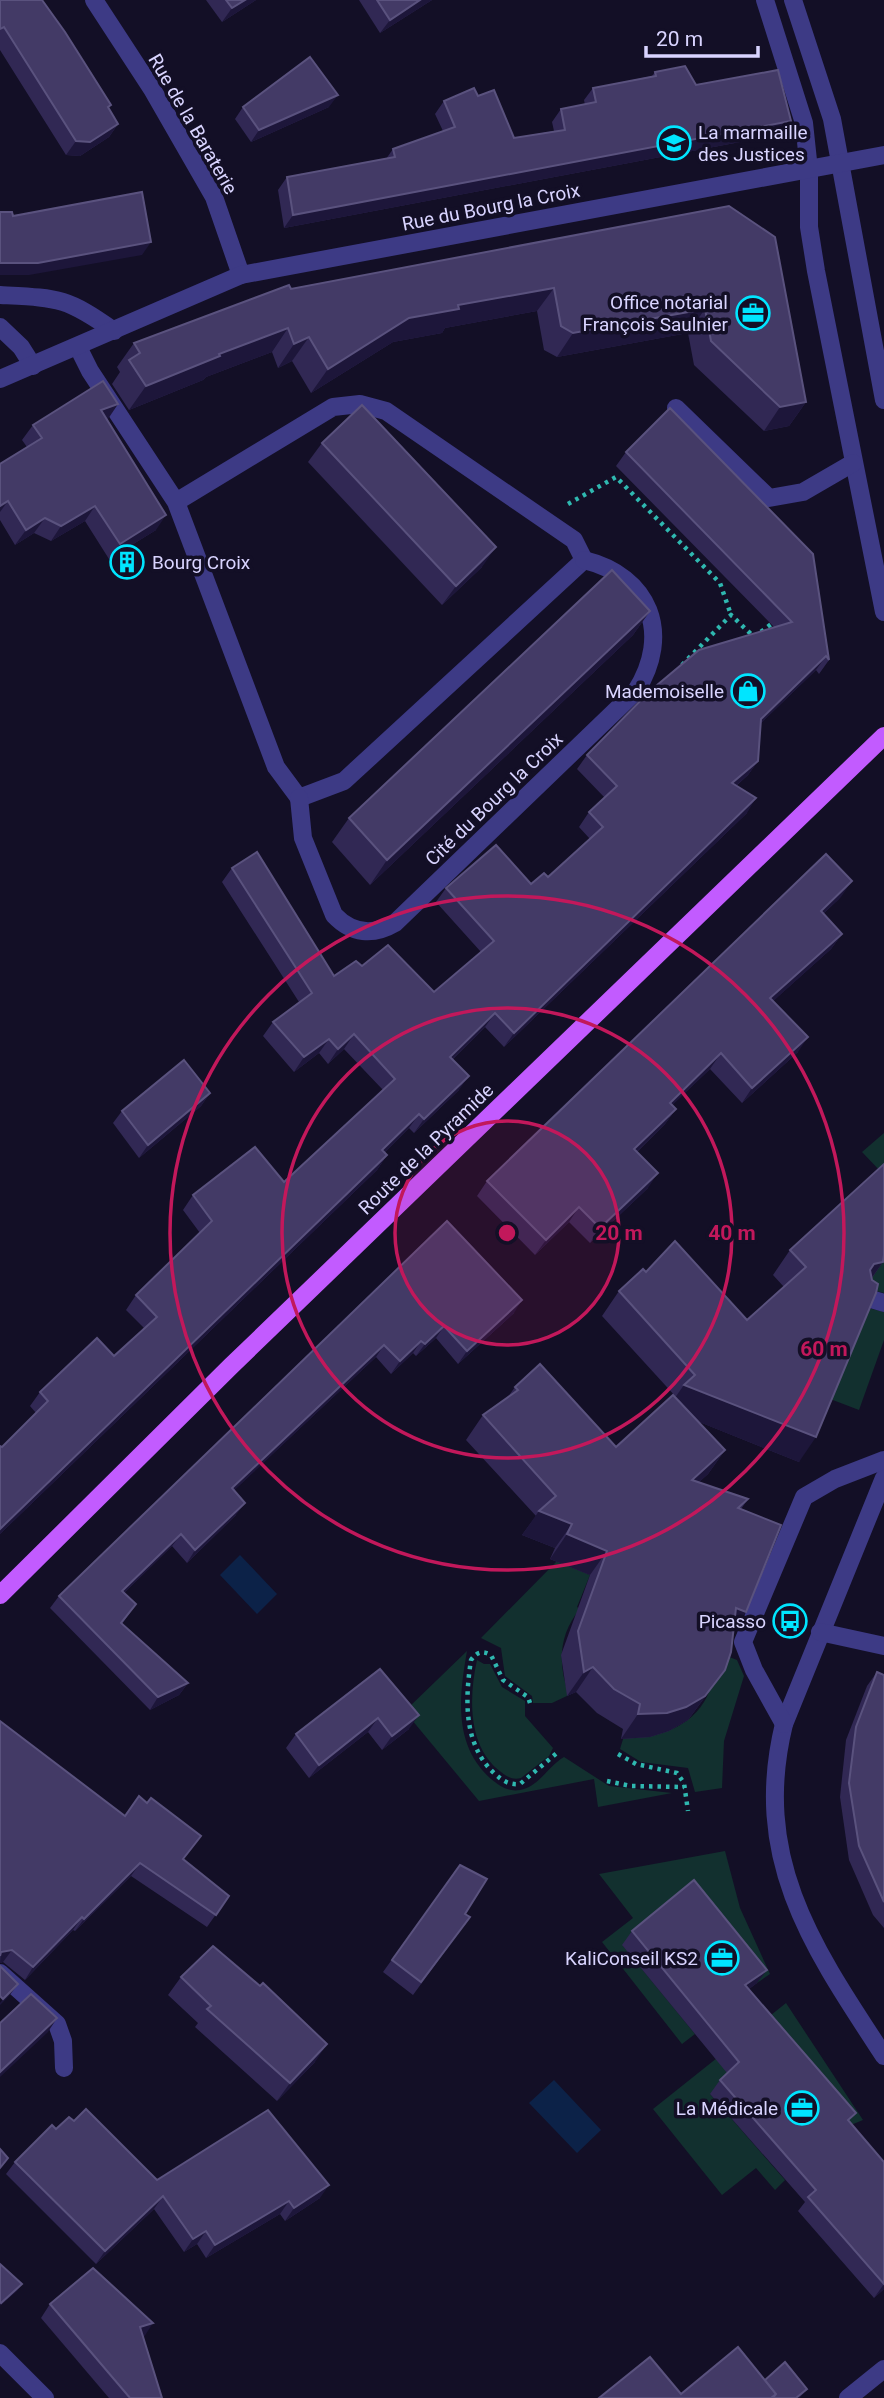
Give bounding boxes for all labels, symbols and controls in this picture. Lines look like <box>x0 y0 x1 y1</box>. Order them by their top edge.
scale bar <box>646 14 758 58</box>
text: 20 m <box>656 27 703 51</box>
street label: Rue de la Baraterie <box>144 50 242 198</box>
place label: La marmaille des Justices <box>698 121 808 166</box>
school or university icon: La marmaille des Justices <box>655 124 693 162</box>
street label: Rue du Bourg la Croix <box>400 178 583 236</box>
place label: Office notarial François Saulnier <box>583 291 729 336</box>
office icon: Office notarial François Saulnier <box>734 294 772 332</box>
building icon: Bourg Croix <box>108 543 146 581</box>
place label: Bourg Croix <box>152 551 251 574</box>
shop icon: Mademoiselle <box>729 672 767 710</box>
place label: Mademoiselle <box>605 680 724 703</box>
street label: Cité du Bourg la Croix <box>421 727 568 870</box>
street label: Route de la Pyramide <box>354 1079 498 1219</box>
centre of rings <box>495 1221 519 1245</box>
text: 20 m <box>595 1221 643 1245</box>
text: 40 m <box>708 1221 756 1245</box>
text: 60 m <box>800 1337 848 1361</box>
bus stop icon: Picasso <box>771 1602 809 1640</box>
place label: Picasso <box>699 1610 766 1633</box>
office icon: KaliConseil KS2 <box>703 1939 741 1977</box>
place label: KaliConseil KS2 <box>565 1947 698 1970</box>
office icon: La Médicale <box>783 2089 821 2127</box>
place label: La Médicale <box>676 2097 778 2120</box>

